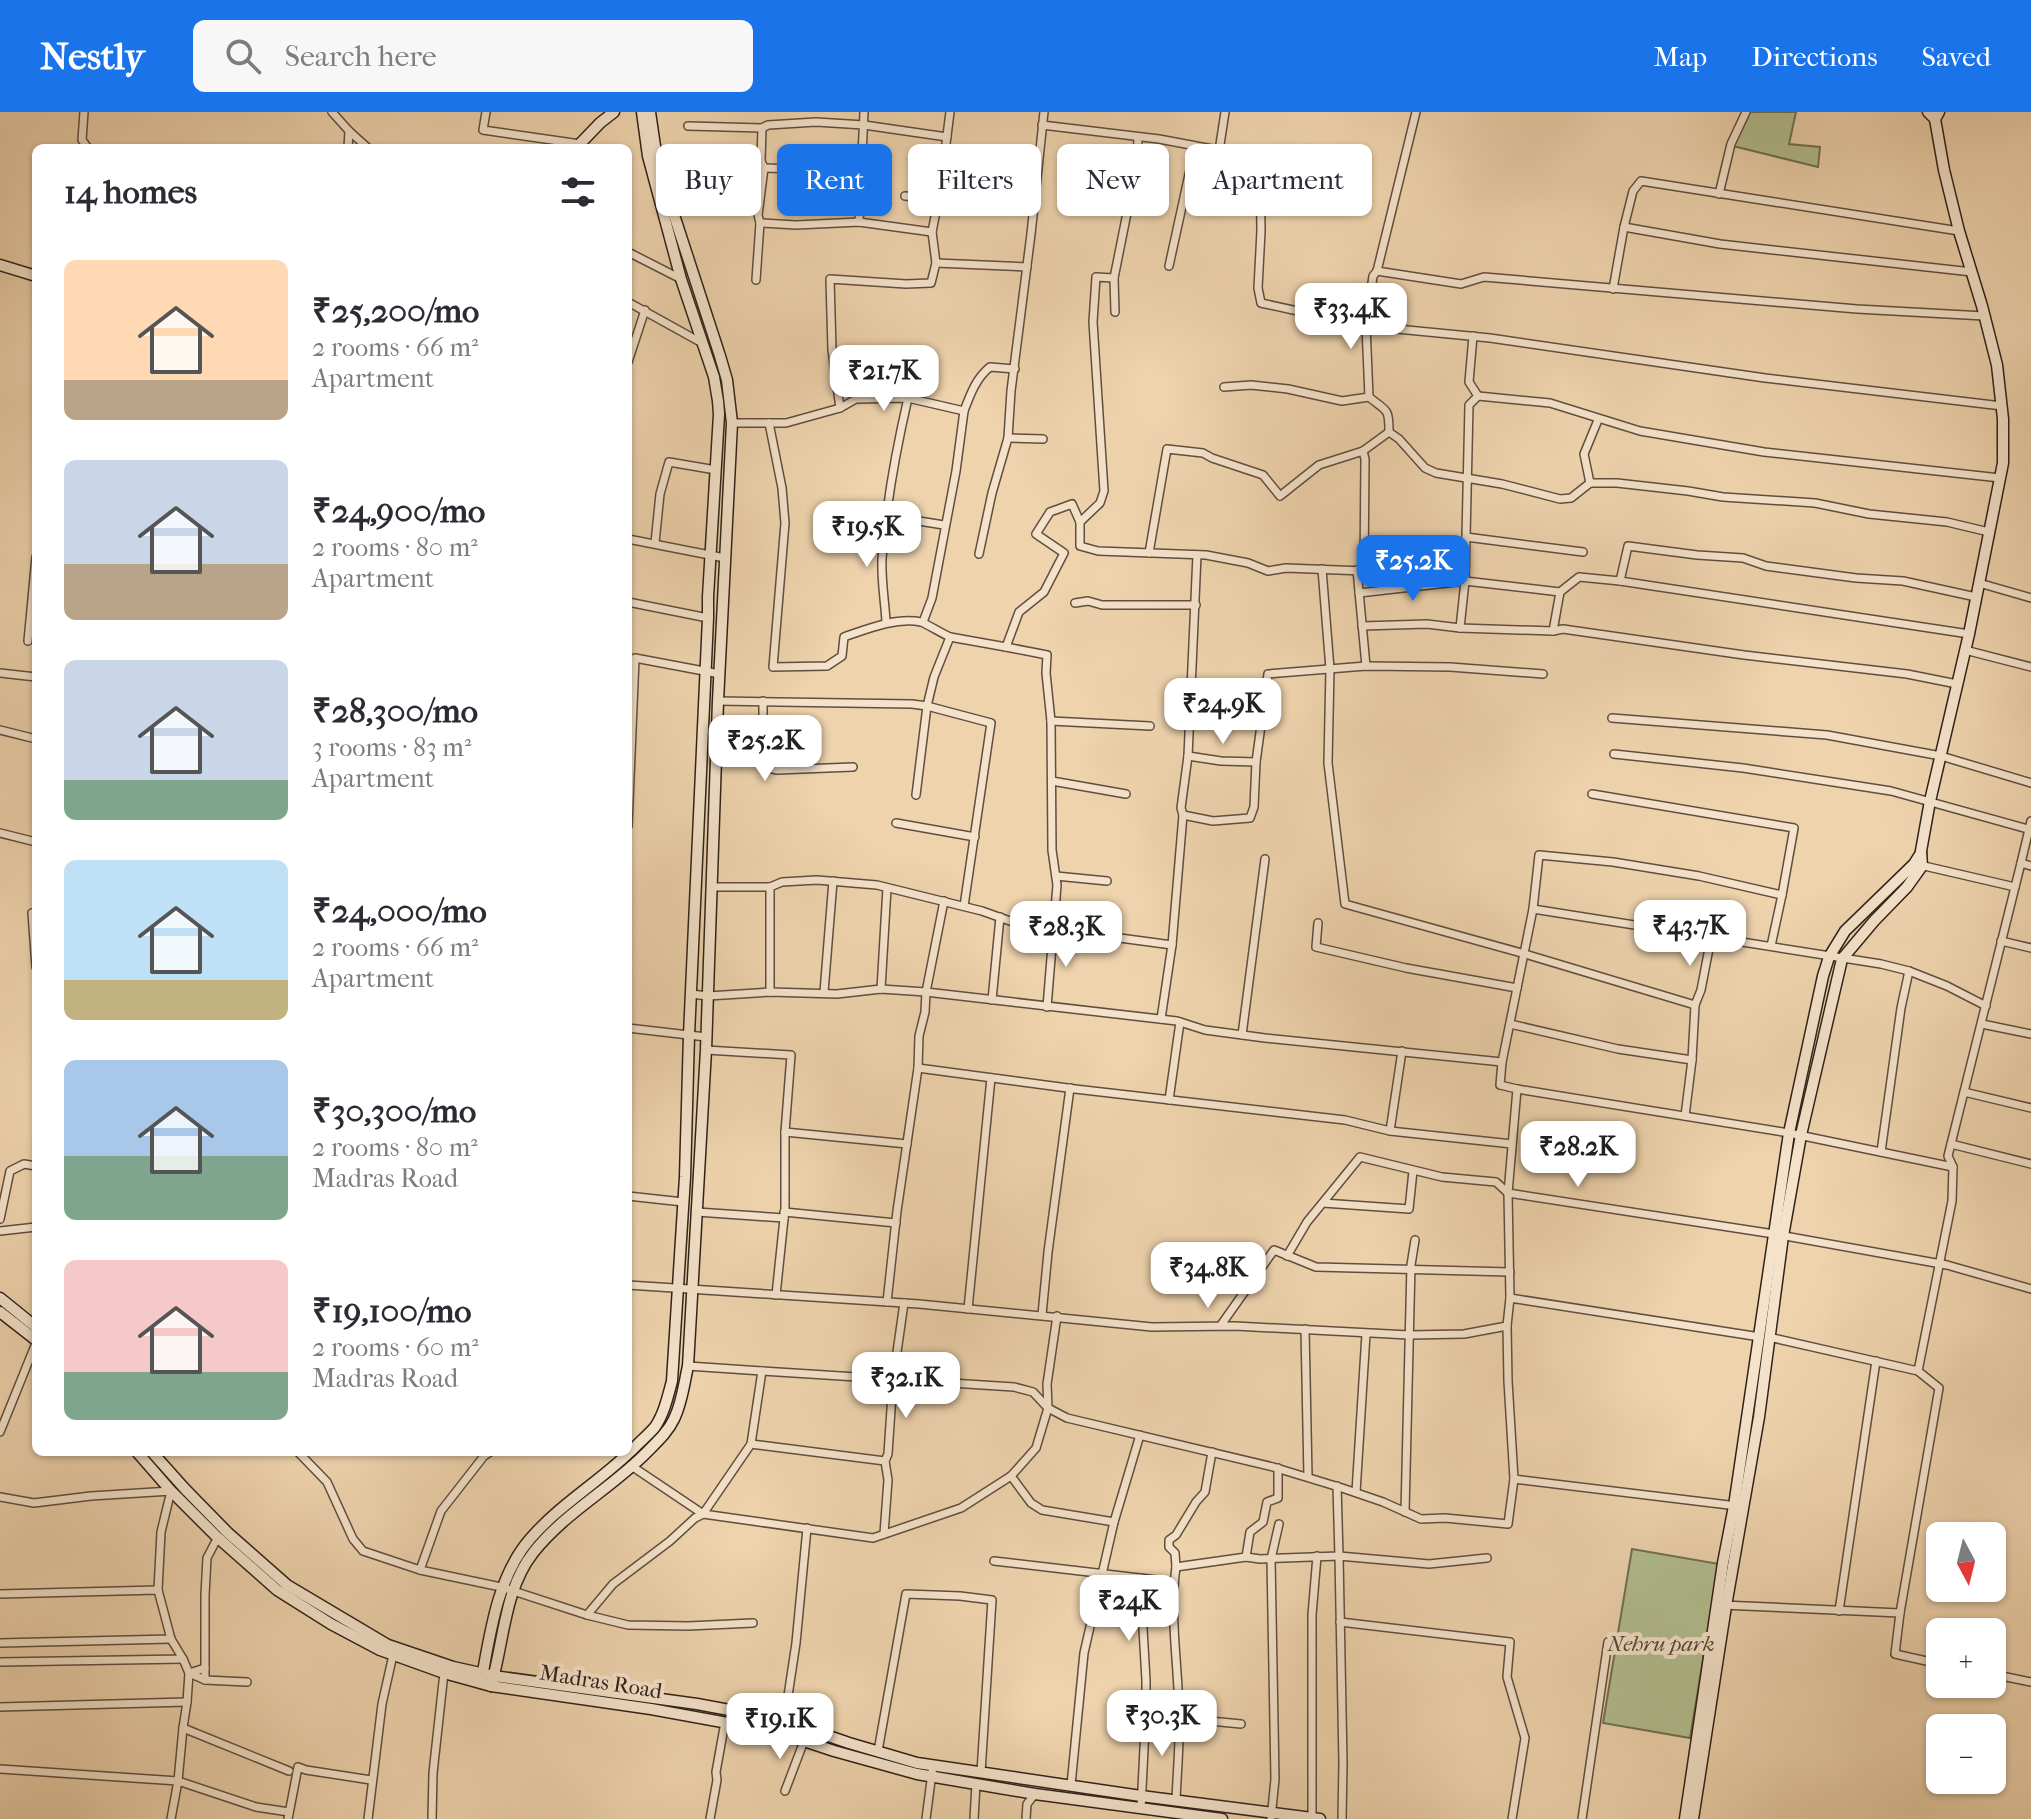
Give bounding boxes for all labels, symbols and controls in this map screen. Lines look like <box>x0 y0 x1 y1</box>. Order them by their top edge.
search box <box>193 20 753 92</box>
text: Nestly <box>40 34 145 79</box>
icon: search <box>221 34 265 78</box>
text: Search here <box>285 39 437 74</box>
text: Map <box>1654 40 1707 73</box>
text: Directions <box>1751 40 1878 73</box>
text: Saved <box>1922 40 1991 73</box>
chip: Buy <box>656 144 761 216</box>
chip: Rent <box>777 144 892 216</box>
chip: Filters <box>908 144 1041 216</box>
chip: New <box>1057 144 1169 216</box>
chip: Apartment <box>1185 144 1372 216</box>
icon: filters <box>556 170 600 214</box>
text: 14 homes <box>64 172 197 212</box>
pin: ₹33.4K <box>1286 283 1416 351</box>
text: ₹25,200/mo <box>312 291 479 331</box>
icon: home <box>128 292 224 388</box>
text: ₹33.4K <box>1313 293 1389 324</box>
text: 2 rooms · 66 m² <box>312 332 478 363</box>
pin: ₹21.7K <box>819 345 949 413</box>
text: ₹21.7K <box>848 355 920 386</box>
text: Apartment <box>312 363 434 394</box>
text: ₹24,900/mo <box>312 491 485 531</box>
icon: home <box>128 492 224 588</box>
pin: ₹19.5K <box>802 501 932 569</box>
text: ₹19.5K <box>831 511 903 542</box>
text: 2 rooms · 80 m² <box>312 532 478 563</box>
pin: ₹25.2K <box>1348 535 1478 603</box>
text: ₹25.2K <box>1375 545 1451 576</box>
text: Apartment <box>312 563 434 594</box>
pin: ₹24.9K <box>1158 678 1288 746</box>
text: ₹24.9K <box>1182 688 1264 719</box>
text: ₹28,300/mo <box>312 691 478 731</box>
icon: home <box>128 692 224 788</box>
pin: ₹25.2K <box>700 715 830 783</box>
text: ₹25.2K <box>727 725 803 756</box>
text: 3 rooms · 83 m² <box>312 732 471 763</box>
text: Apartment <box>312 763 434 794</box>
text: ₹24,000/mo <box>312 891 487 931</box>
icon: home <box>128 892 224 988</box>
pin: ₹43.7K <box>1625 900 1755 968</box>
pin: ₹28.3K <box>1001 901 1131 969</box>
text: ₹43.7K <box>1652 910 1728 941</box>
text: ₹28.3K <box>1028 911 1104 942</box>
text: 2 rooms · 66 m² <box>312 932 478 963</box>
text: Apartment <box>312 963 434 994</box>
text: ₹30,300/mo <box>312 1091 476 1131</box>
icon: home <box>128 1092 224 1188</box>
pin: ₹28.2K <box>1513 1121 1643 1189</box>
text: ₹28.2K <box>1539 1131 1617 1162</box>
text: 2 rooms · 80 m² <box>312 1132 478 1163</box>
text: Madras Road <box>312 1163 458 1194</box>
pin: ₹34.8K <box>1143 1242 1273 1310</box>
text: ₹34.8K <box>1169 1252 1247 1283</box>
text: ₹19,100/mo <box>312 1291 472 1331</box>
icon: home <box>128 1292 224 1388</box>
text: 2 rooms · 60 m² <box>312 1332 479 1363</box>
pin: ₹32.1K <box>841 1352 971 1420</box>
text: ₹32.1K <box>870 1362 942 1393</box>
text: Madras Road <box>312 1363 458 1394</box>
north arrow <box>1926 1522 2006 1602</box>
map controls <box>1926 1522 2006 1794</box>
pin: ₹24K <box>1082 1575 1176 1643</box>
text: ₹24K <box>1098 1585 1160 1616</box>
button: + <box>1926 1618 2006 1698</box>
park label: Nehru park <box>1607 1631 1714 1657</box>
street label: Madras Road <box>538 1659 665 1705</box>
pin: ₹30.3K <box>1097 1690 1227 1758</box>
pin: ₹19.1K <box>715 1693 845 1761</box>
text: ₹30.3K <box>1125 1700 1199 1731</box>
text: ₹19.1K <box>745 1703 815 1734</box>
button: − <box>1926 1714 2006 1794</box>

